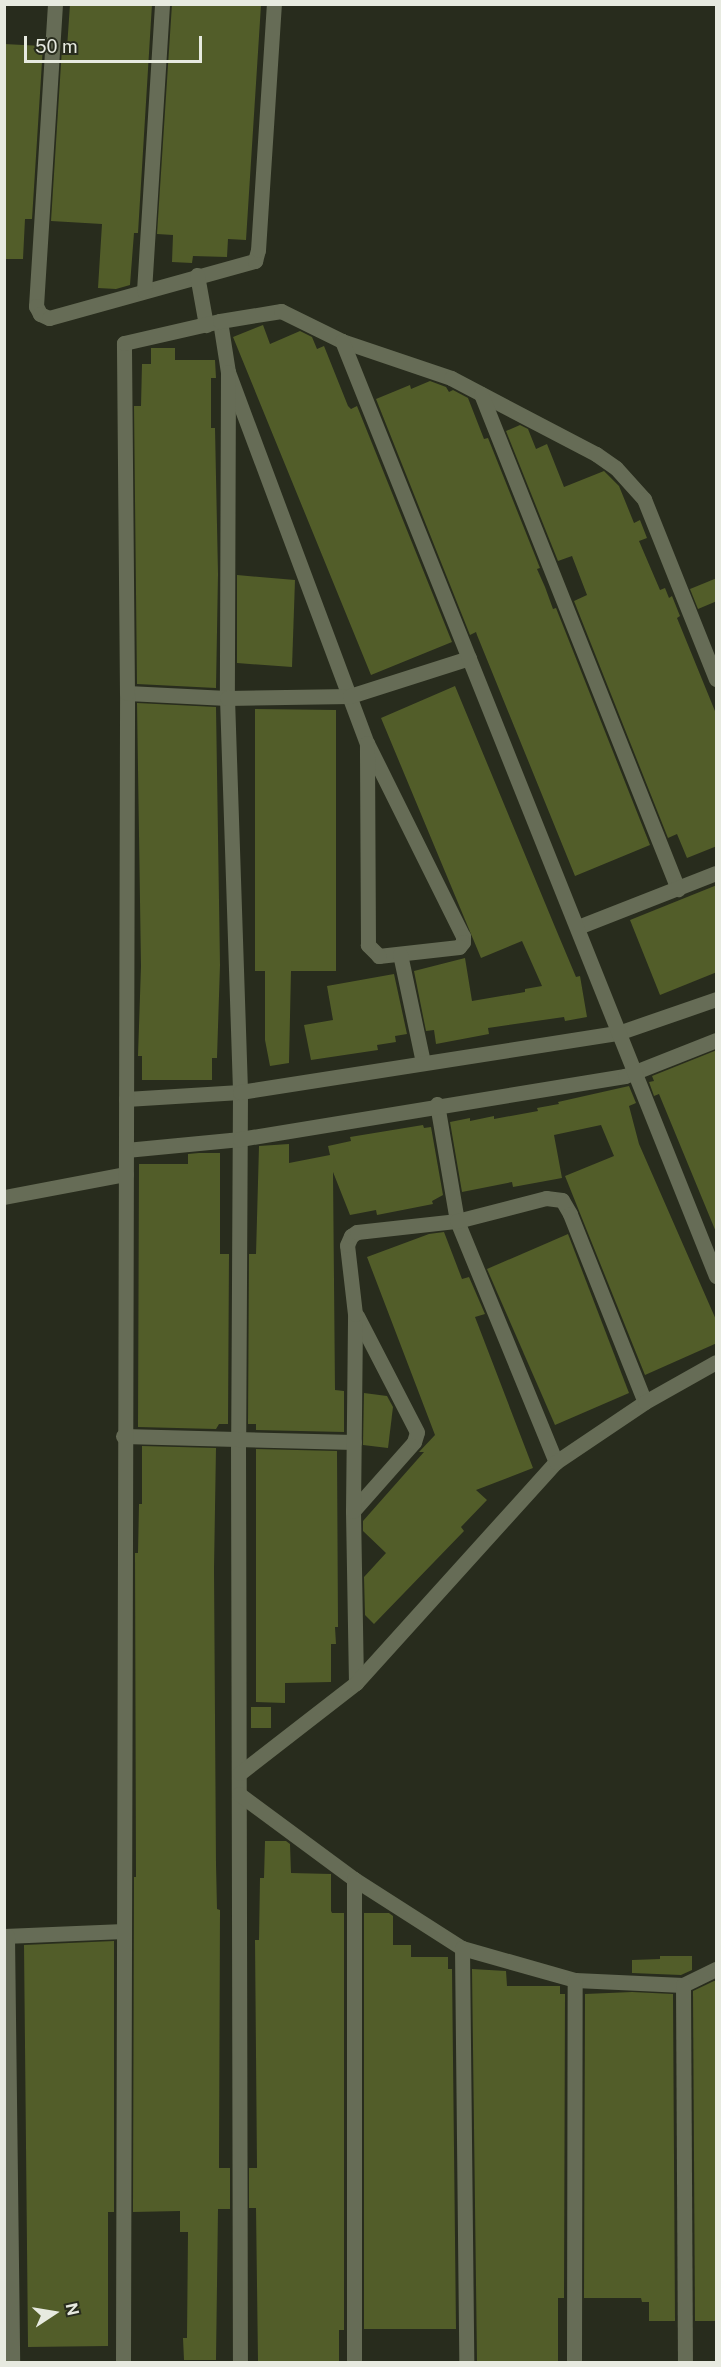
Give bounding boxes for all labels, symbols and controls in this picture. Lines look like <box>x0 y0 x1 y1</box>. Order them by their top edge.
scale bar <box>27 24 206 62</box>
text: 50 m <box>35 36 78 57</box>
north arrow <box>24 2283 84 2343</box>
text: N <box>62 2301 83 2317</box>

